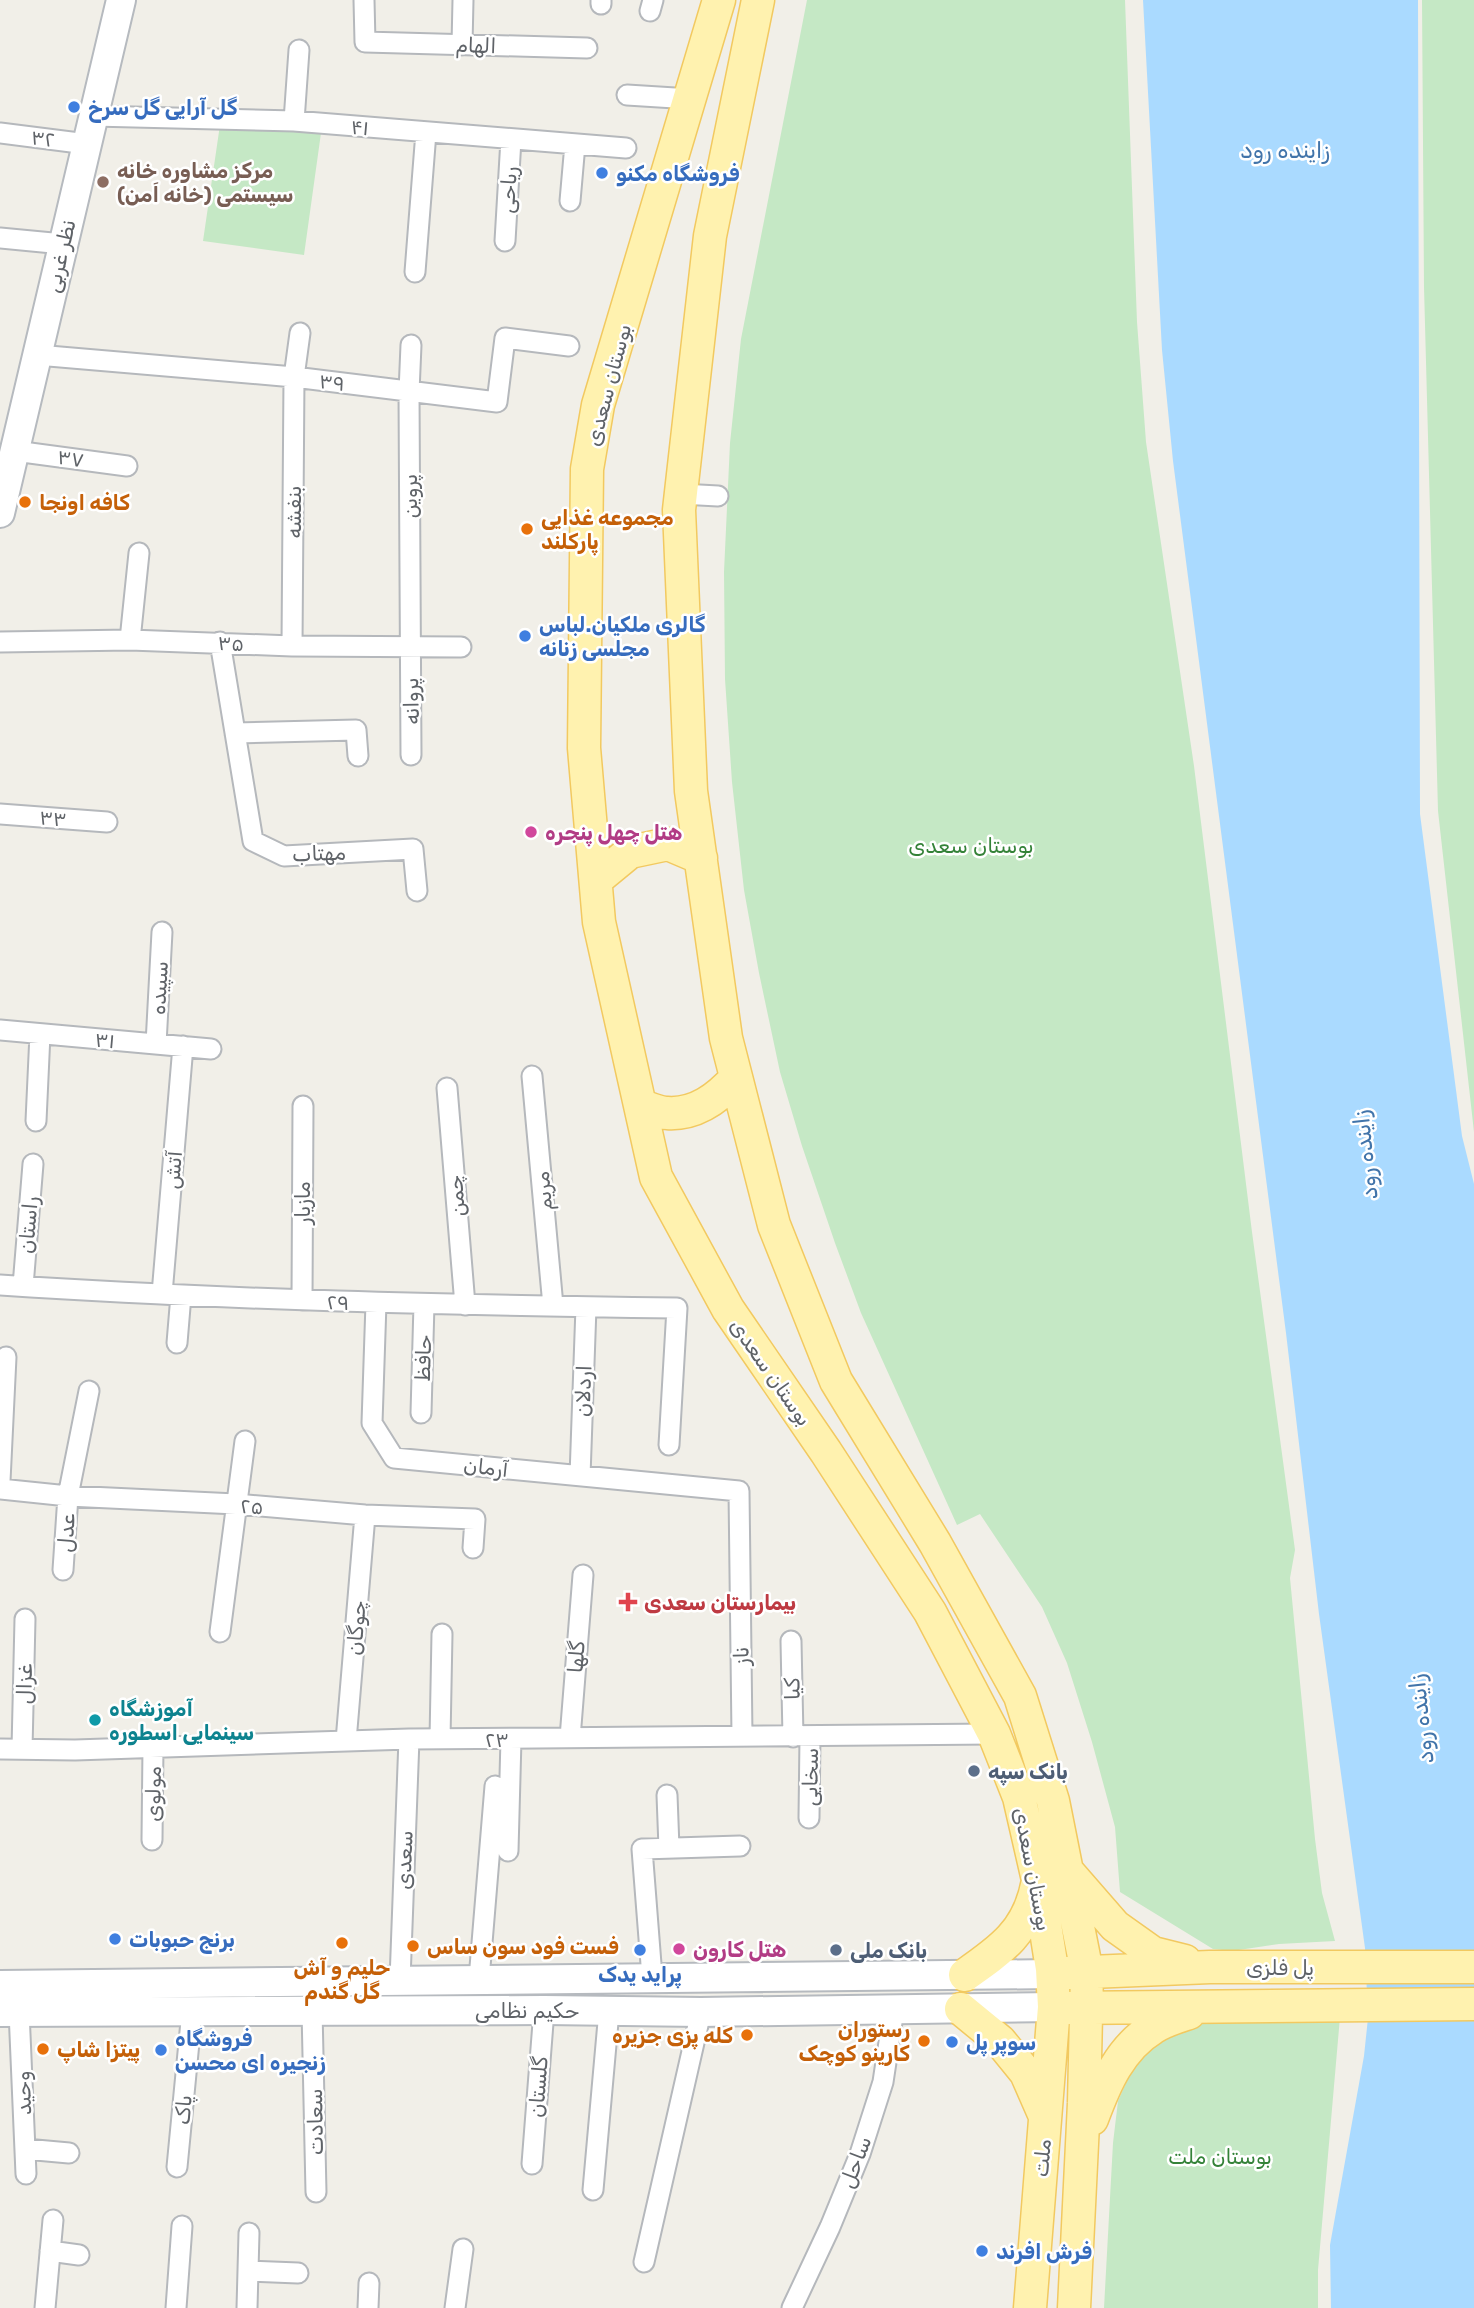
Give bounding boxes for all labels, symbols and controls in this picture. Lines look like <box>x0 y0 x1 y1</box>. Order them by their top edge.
street label: الهام <box>455 32 497 59</box>
place label: گل آرایی گل سرخ <box>88 95 238 123</box>
marker: گل آرایی گل سرخ <box>66 99 82 115</box>
street label: ۴۱ <box>350 114 370 140</box>
street label: ۳۲ <box>30 124 56 152</box>
water label: زاینده رود <box>1240 136 1330 164</box>
place label: مرکز مشاوره خانه سیستمی (خانه اَمن) <box>117 158 293 207</box>
place label: فروشگاه مکنو <box>616 161 740 187</box>
marker: فروشگاه مکنو <box>594 165 610 181</box>
street label: ریاحی <box>494 166 522 214</box>
marker: مرکز مشاوره خانه سیستمی (خانه اَمن) <box>95 174 111 190</box>
street label: نظر غربی <box>39 217 81 295</box>
street label: بوستان سعدی <box>580 321 636 449</box>
street label: ۳۹ <box>318 368 346 396</box>
street label: ۳۷ <box>56 444 86 472</box>
street label: پروین <box>397 474 424 518</box>
street label: بنفشه <box>281 486 306 538</box>
place label: کافه اونجا <box>39 490 130 515</box>
marker: کافه اونجا <box>17 494 33 510</box>
place label: مجموعه غذایی پارکلند <box>541 505 674 556</box>
marker: مجموعه غذایی پارکلند <box>519 521 535 537</box>
place label: گالری ملکیان.لباس مجلسی زنانه <box>539 612 706 661</box>
marker: گالری ملکیان.لباس مجلسی زنانه <box>517 628 533 644</box>
street label: ۳۵ <box>217 630 245 656</box>
street label: پروانه <box>398 677 426 725</box>
street label: ۳۳ <box>38 804 68 832</box>
place label: هتل چهل پنجره <box>545 820 682 847</box>
marker: هتل چهل پنجره <box>523 824 539 840</box>
park label: بوستان سعدی <box>908 833 1034 858</box>
street label: مهتاب <box>292 840 346 866</box>
street label: سپیده <box>145 960 175 1016</box>
street label: ۳۱ <box>94 1027 116 1053</box>
water label: زاینده رود <box>1346 1109 1384 1201</box>
street label: آتش <box>159 1150 187 1190</box>
street label: مریم <box>529 1170 559 1212</box>
street label: چمن <box>442 1174 471 1218</box>
street label: مازیار <box>290 1181 315 1227</box>
street label: راستان <box>13 1195 43 1255</box>
street label: ۲۹ <box>326 1289 350 1315</box>
street label: بوستان سعدی <box>725 1313 817 1431</box>
street label: حافظ <box>410 1334 436 1382</box>
street label: اردلان <box>570 1365 596 1417</box>
street label: آرمان <box>462 1452 510 1482</box>
street label: ۲۵ <box>239 1493 265 1519</box>
street label: عدل <box>52 1513 80 1553</box>
place label: بیمارستان سعدی <box>644 1590 796 1615</box>
marker: بیمارستان سعدی <box>618 1592 638 1612</box>
street label: چوگان <box>341 1599 372 1657</box>
street label: گلها <box>562 1640 590 1674</box>
street label: ناز <box>728 1646 754 1668</box>
street label: غزال <box>11 1663 37 1705</box>
water label: زاینده رود <box>1402 1673 1440 1765</box>
street label: کیا <box>779 1677 805 1700</box>
place label: آموزشگاه سینمایی اسطوره <box>109 1696 254 1746</box>
marker: آموزشگاه سینمایی اسطوره <box>87 1712 103 1728</box>
street label: ۲۳ <box>485 1727 509 1752</box>
street label: سخایی <box>797 1747 823 1807</box>
place label: بانک سپه <box>988 1759 1068 1786</box>
marker: بانک سپه <box>966 1763 982 1779</box>
street label: مولوی <box>140 1766 166 1822</box>
street label: بوستان سعدی <box>1009 1805 1057 1933</box>
street label: سعدی <box>390 1830 418 1890</box>
place label: برنج حبوبات <box>129 1927 235 1954</box>
marker: برنج حبوبات <box>107 1931 123 1947</box>
place label: فست فود سون ساس <box>427 1934 619 1960</box>
marker: حلیم و آش گل گندم <box>334 1935 350 1951</box>
place label: هتل کارون <box>693 1937 786 1962</box>
marker: فست فود سون ساس <box>405 1938 421 1954</box>
place label: بانک ملی <box>850 1938 927 1963</box>
marker: هتل کارون <box>671 1941 687 1957</box>
marker: پراید یدک <box>632 1942 648 1958</box>
marker: بانک ملی <box>828 1942 844 1958</box>
place label: حلیم و آش گل گندم <box>293 1955 391 2006</box>
street label: پل فلزی <box>1246 1955 1314 1982</box>
place label: پراید یدک <box>598 1962 682 1989</box>
street label: حکیم نظامی <box>475 1998 579 2025</box>
place label: رستوران کارینو کوچک <box>799 2017 910 2067</box>
place label: کله پزی جزیره <box>612 2023 733 2050</box>
place label: فروشگاه زنجیره ای محسن <box>175 2026 326 2076</box>
marker: کله پزی جزیره <box>739 2027 755 2043</box>
place label: سوپر پل <box>966 2030 1036 2057</box>
marker: رستوران کارینو کوچک <box>916 2033 932 2049</box>
marker: سوپر پل <box>944 2034 960 2050</box>
place label: پیتزا شاپ <box>57 2037 140 2064</box>
marker: پیتزا شاپ <box>35 2041 51 2057</box>
marker: فروشگاه زنجیره ای محسن <box>153 2042 169 2058</box>
street label: گلستان <box>523 2055 553 2118</box>
street label: وحید <box>10 2070 37 2116</box>
street label: سعادت <box>302 2088 328 2156</box>
street label: پاک <box>169 2094 199 2126</box>
street label: ساحل <box>834 2132 876 2192</box>
street label: ملت <box>1028 2138 1056 2178</box>
park label: بوستان ملت <box>1168 2144 1272 2169</box>
place label: فرش افرند <box>996 2239 1092 2265</box>
marker: فرش افرند <box>974 2243 990 2259</box>

